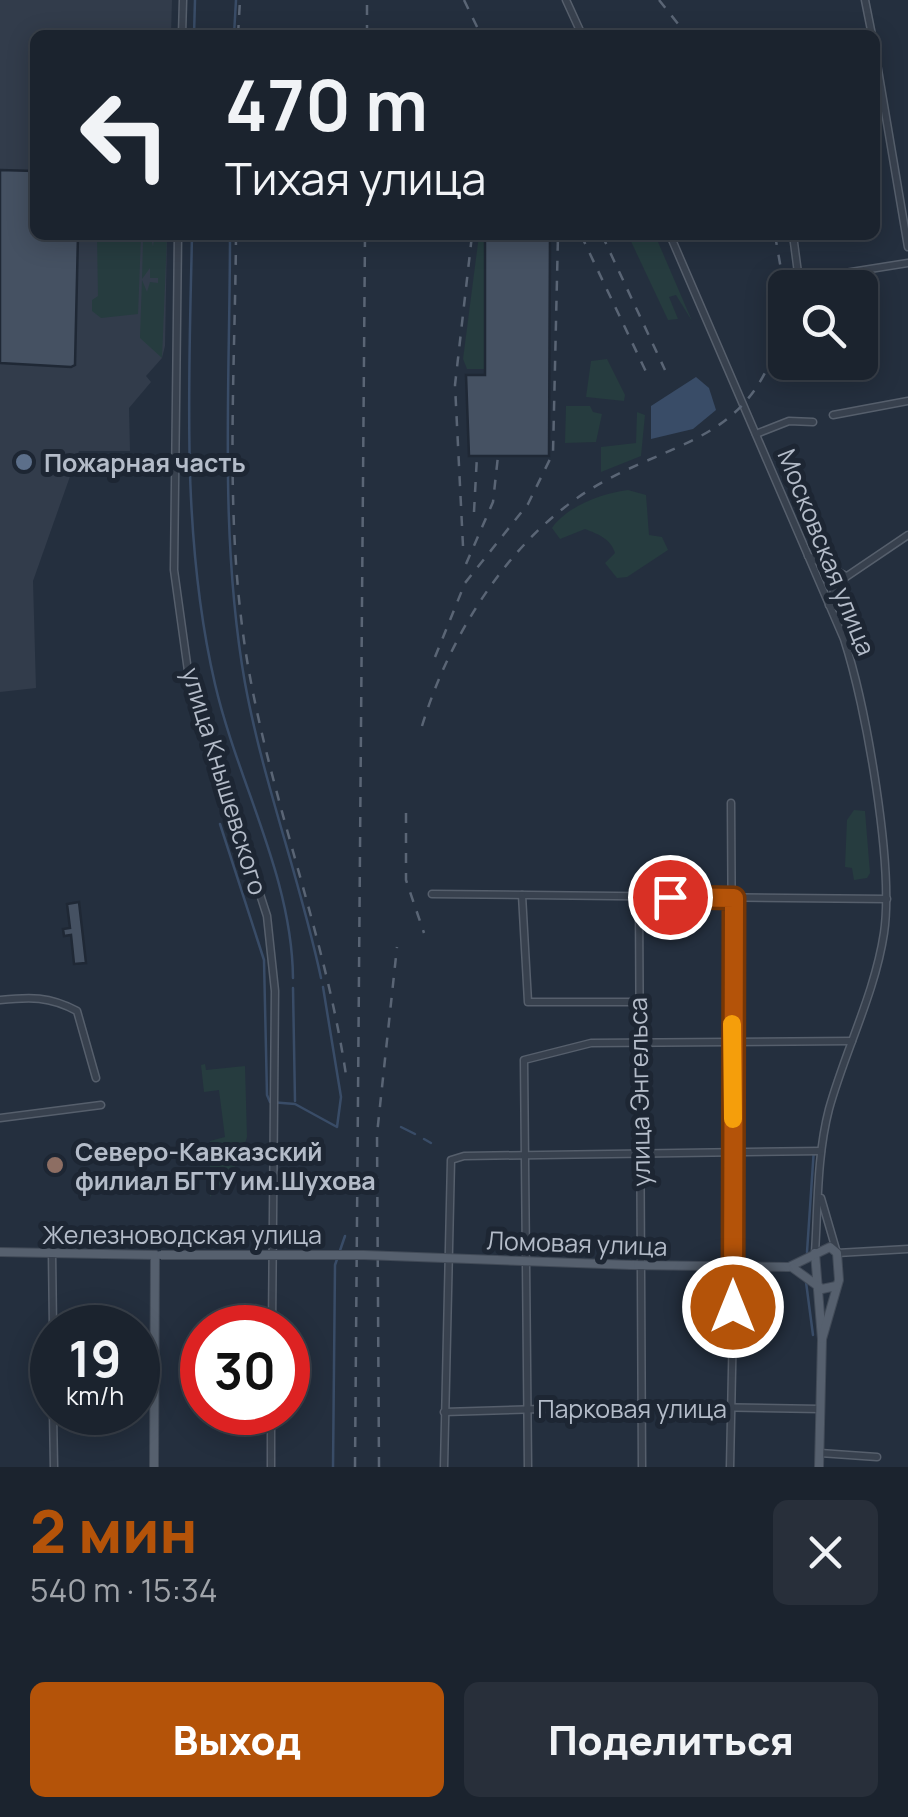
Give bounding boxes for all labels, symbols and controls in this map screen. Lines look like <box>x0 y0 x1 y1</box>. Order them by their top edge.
text: 470 m <box>225 56 428 152</box>
icon: left <box>60 70 190 200</box>
text: Тихая улица <box>225 147 486 209</box>
map controls <box>768 270 878 380</box>
button: search <box>768 270 878 380</box>
street label: Московская улица <box>770 444 884 660</box>
place label: Пожарная часть <box>44 445 246 480</box>
marker: Пожарная часть <box>13 451 35 473</box>
street label: улица Кнышевского <box>174 663 276 899</box>
pin <box>628 855 713 940</box>
icon: arrive <box>643 870 698 925</box>
street label: улица Энгельса <box>620 997 658 1187</box>
place label: Северо-Кавказский филиал БГТУ им.Шухова <box>75 1134 376 1198</box>
marker: Северо-Кавказский филиал БГТУ им.Шухова <box>44 1154 66 1176</box>
street label: Железноводская улица <box>42 1217 322 1252</box>
street label: Ломовая улица <box>486 1222 668 1264</box>
position arrow <box>681 1255 785 1359</box>
speed limit sign: 30 <box>180 1305 310 1435</box>
text: 19 <box>69 1324 121 1392</box>
text: km/h <box>66 1378 124 1413</box>
street label: Парковая улица <box>537 1391 727 1426</box>
text: 2 мин <box>30 1489 198 1571</box>
button: close <box>773 1500 878 1605</box>
text: 540 m · 15:34 <box>30 1568 218 1612</box>
button: Выход <box>30 1682 444 1797</box>
button: Поделиться <box>464 1682 878 1797</box>

